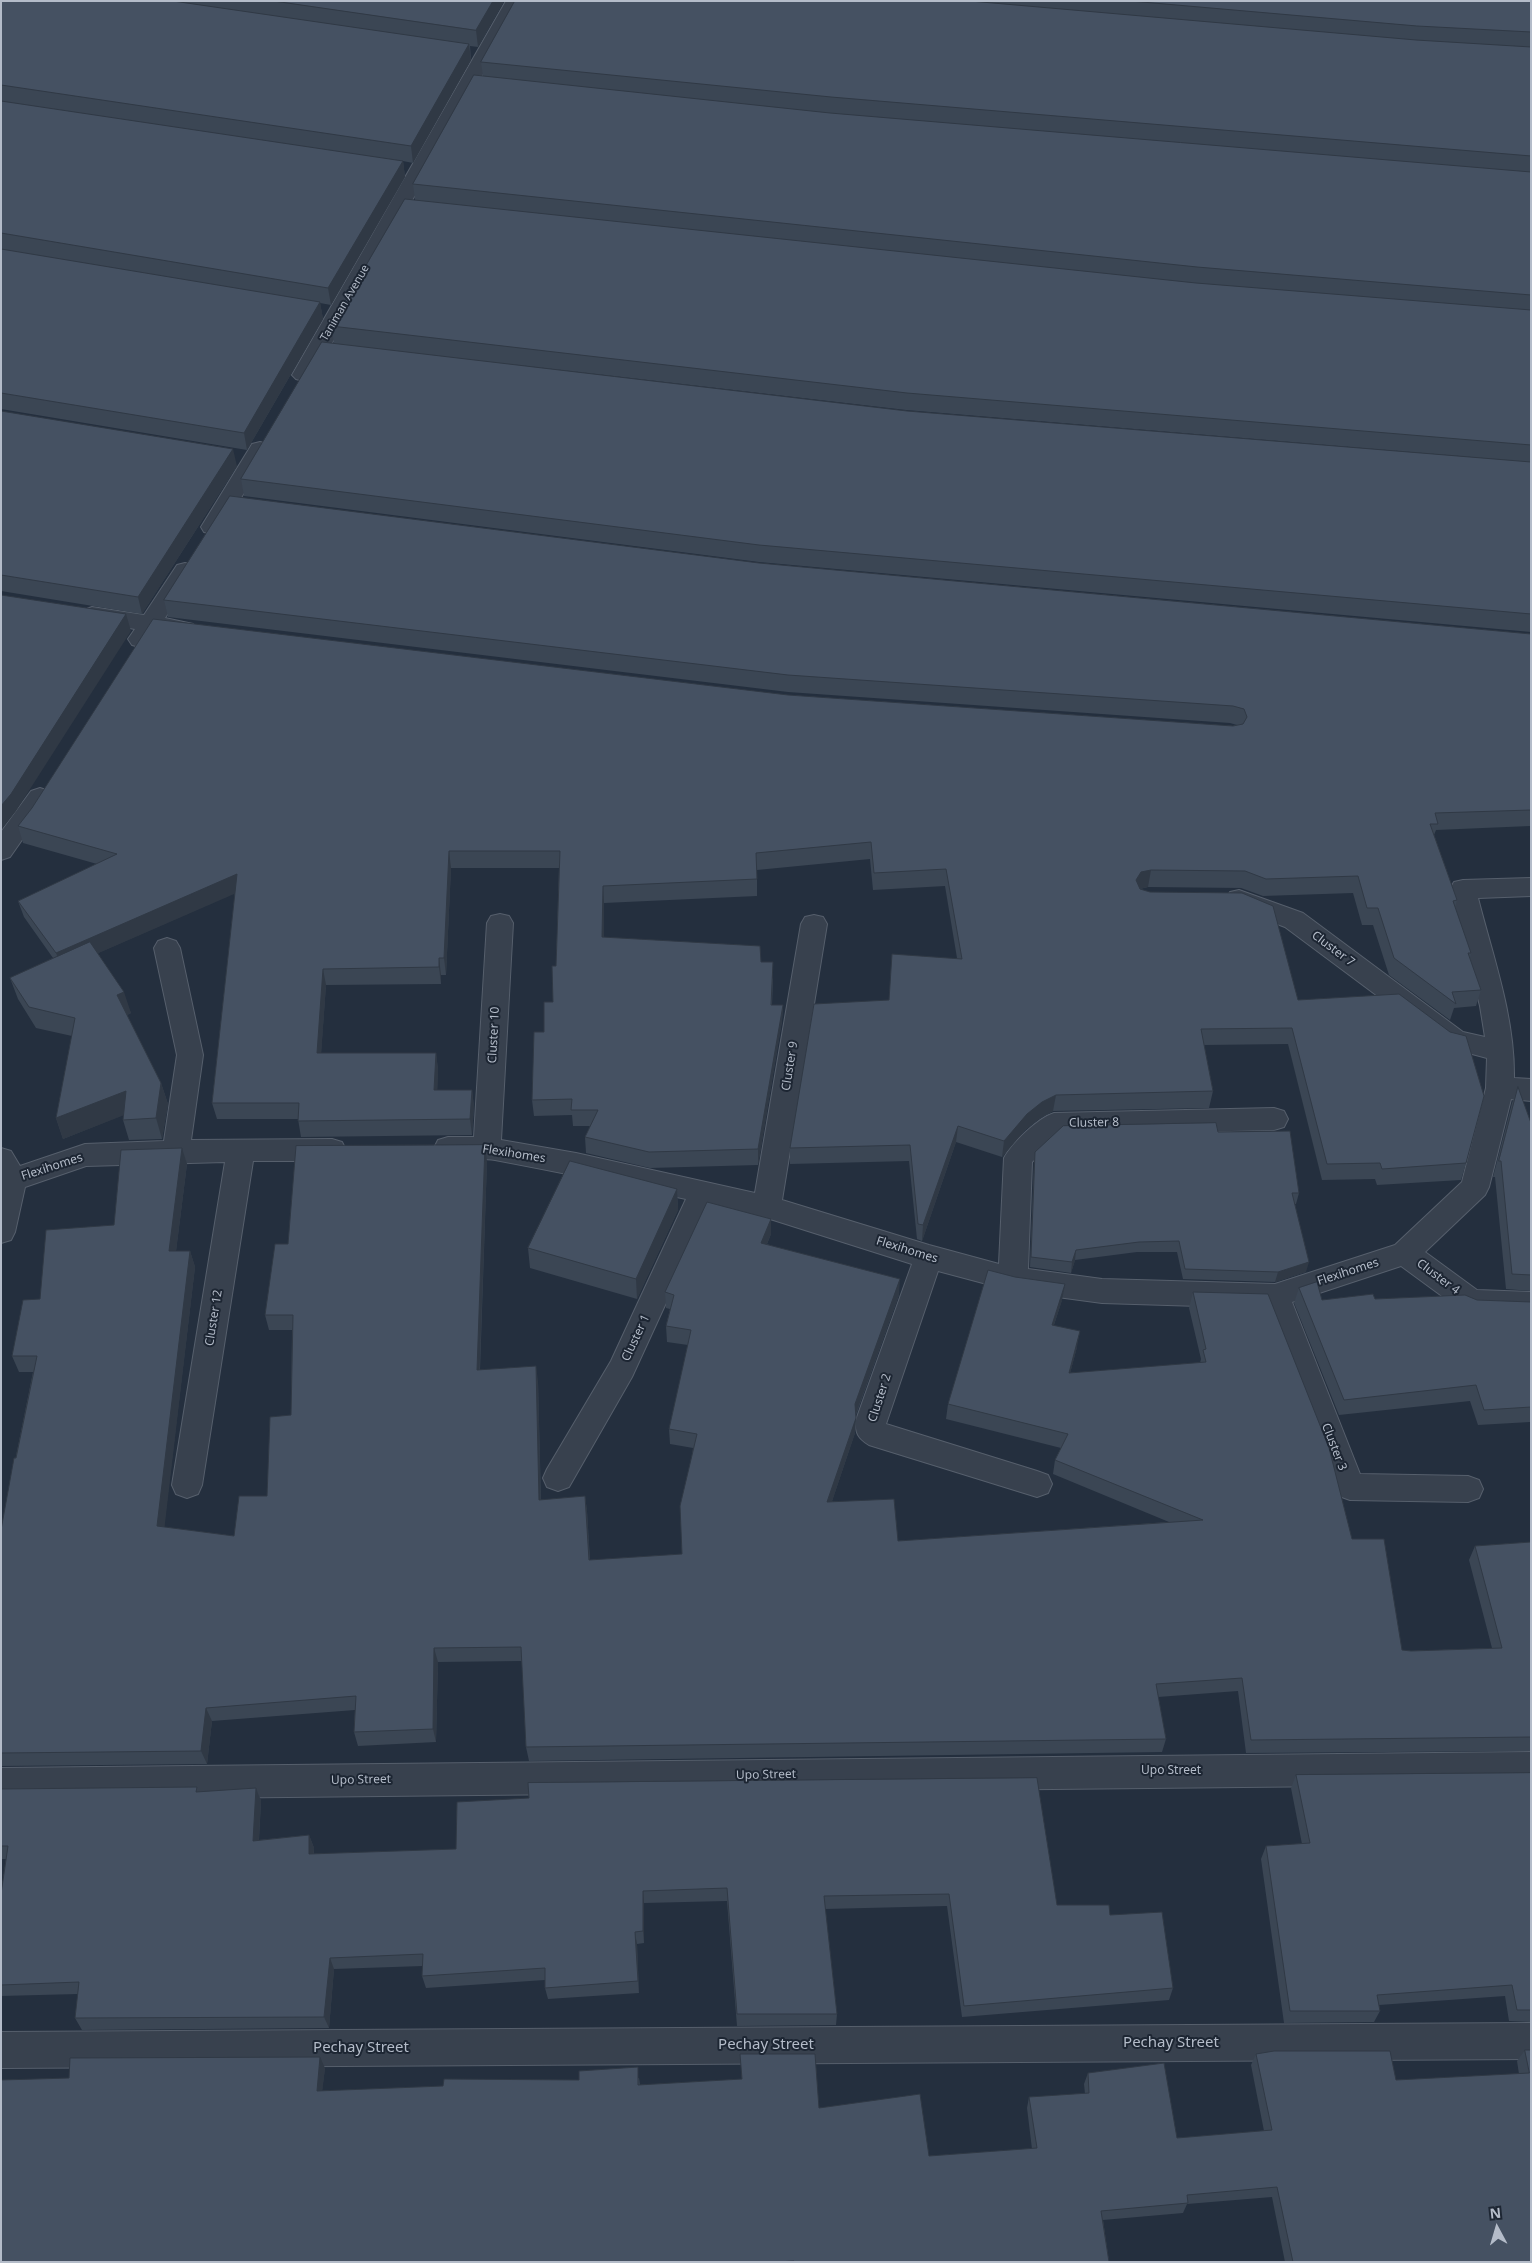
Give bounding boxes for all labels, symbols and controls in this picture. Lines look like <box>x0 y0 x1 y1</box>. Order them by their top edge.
street label: Taniman Avenue <box>318 263 372 343</box>
street label: Cluster 7 <box>1309 928 1357 970</box>
street label: Cluster 10 <box>485 1006 503 1064</box>
street label: Cluster 9 <box>779 1040 801 1092</box>
street label: Cluster 8 <box>1069 1115 1119 1131</box>
street label: Flexihomes <box>481 1142 547 1166</box>
street label: Flexihomes <box>19 1150 85 1184</box>
street label: Flexihomes <box>874 1234 940 1266</box>
street label: Flexihomes <box>1315 1255 1381 1289</box>
street label: Cluster 4 <box>1414 1256 1462 1298</box>
street label: Cluster 12 <box>202 1289 226 1347</box>
street label: Cluster 1 <box>619 1312 653 1364</box>
street label: Cluster 2 <box>865 1372 895 1424</box>
street label: Cluster 3 <box>1318 1421 1350 1473</box>
street label: Upo Street <box>1141 1764 1201 1778</box>
street label: Upo Street <box>736 1767 796 1783</box>
street label: Upo Street <box>331 1772 391 1788</box>
street label: Pechay Street <box>1123 2034 1219 2052</box>
street label: Pechay Street <box>718 2036 814 2054</box>
street label: Pechay Street <box>313 2039 409 2057</box>
north arrow <box>1472 2203 1522 2253</box>
text: N <box>1489 2203 1502 2223</box>

